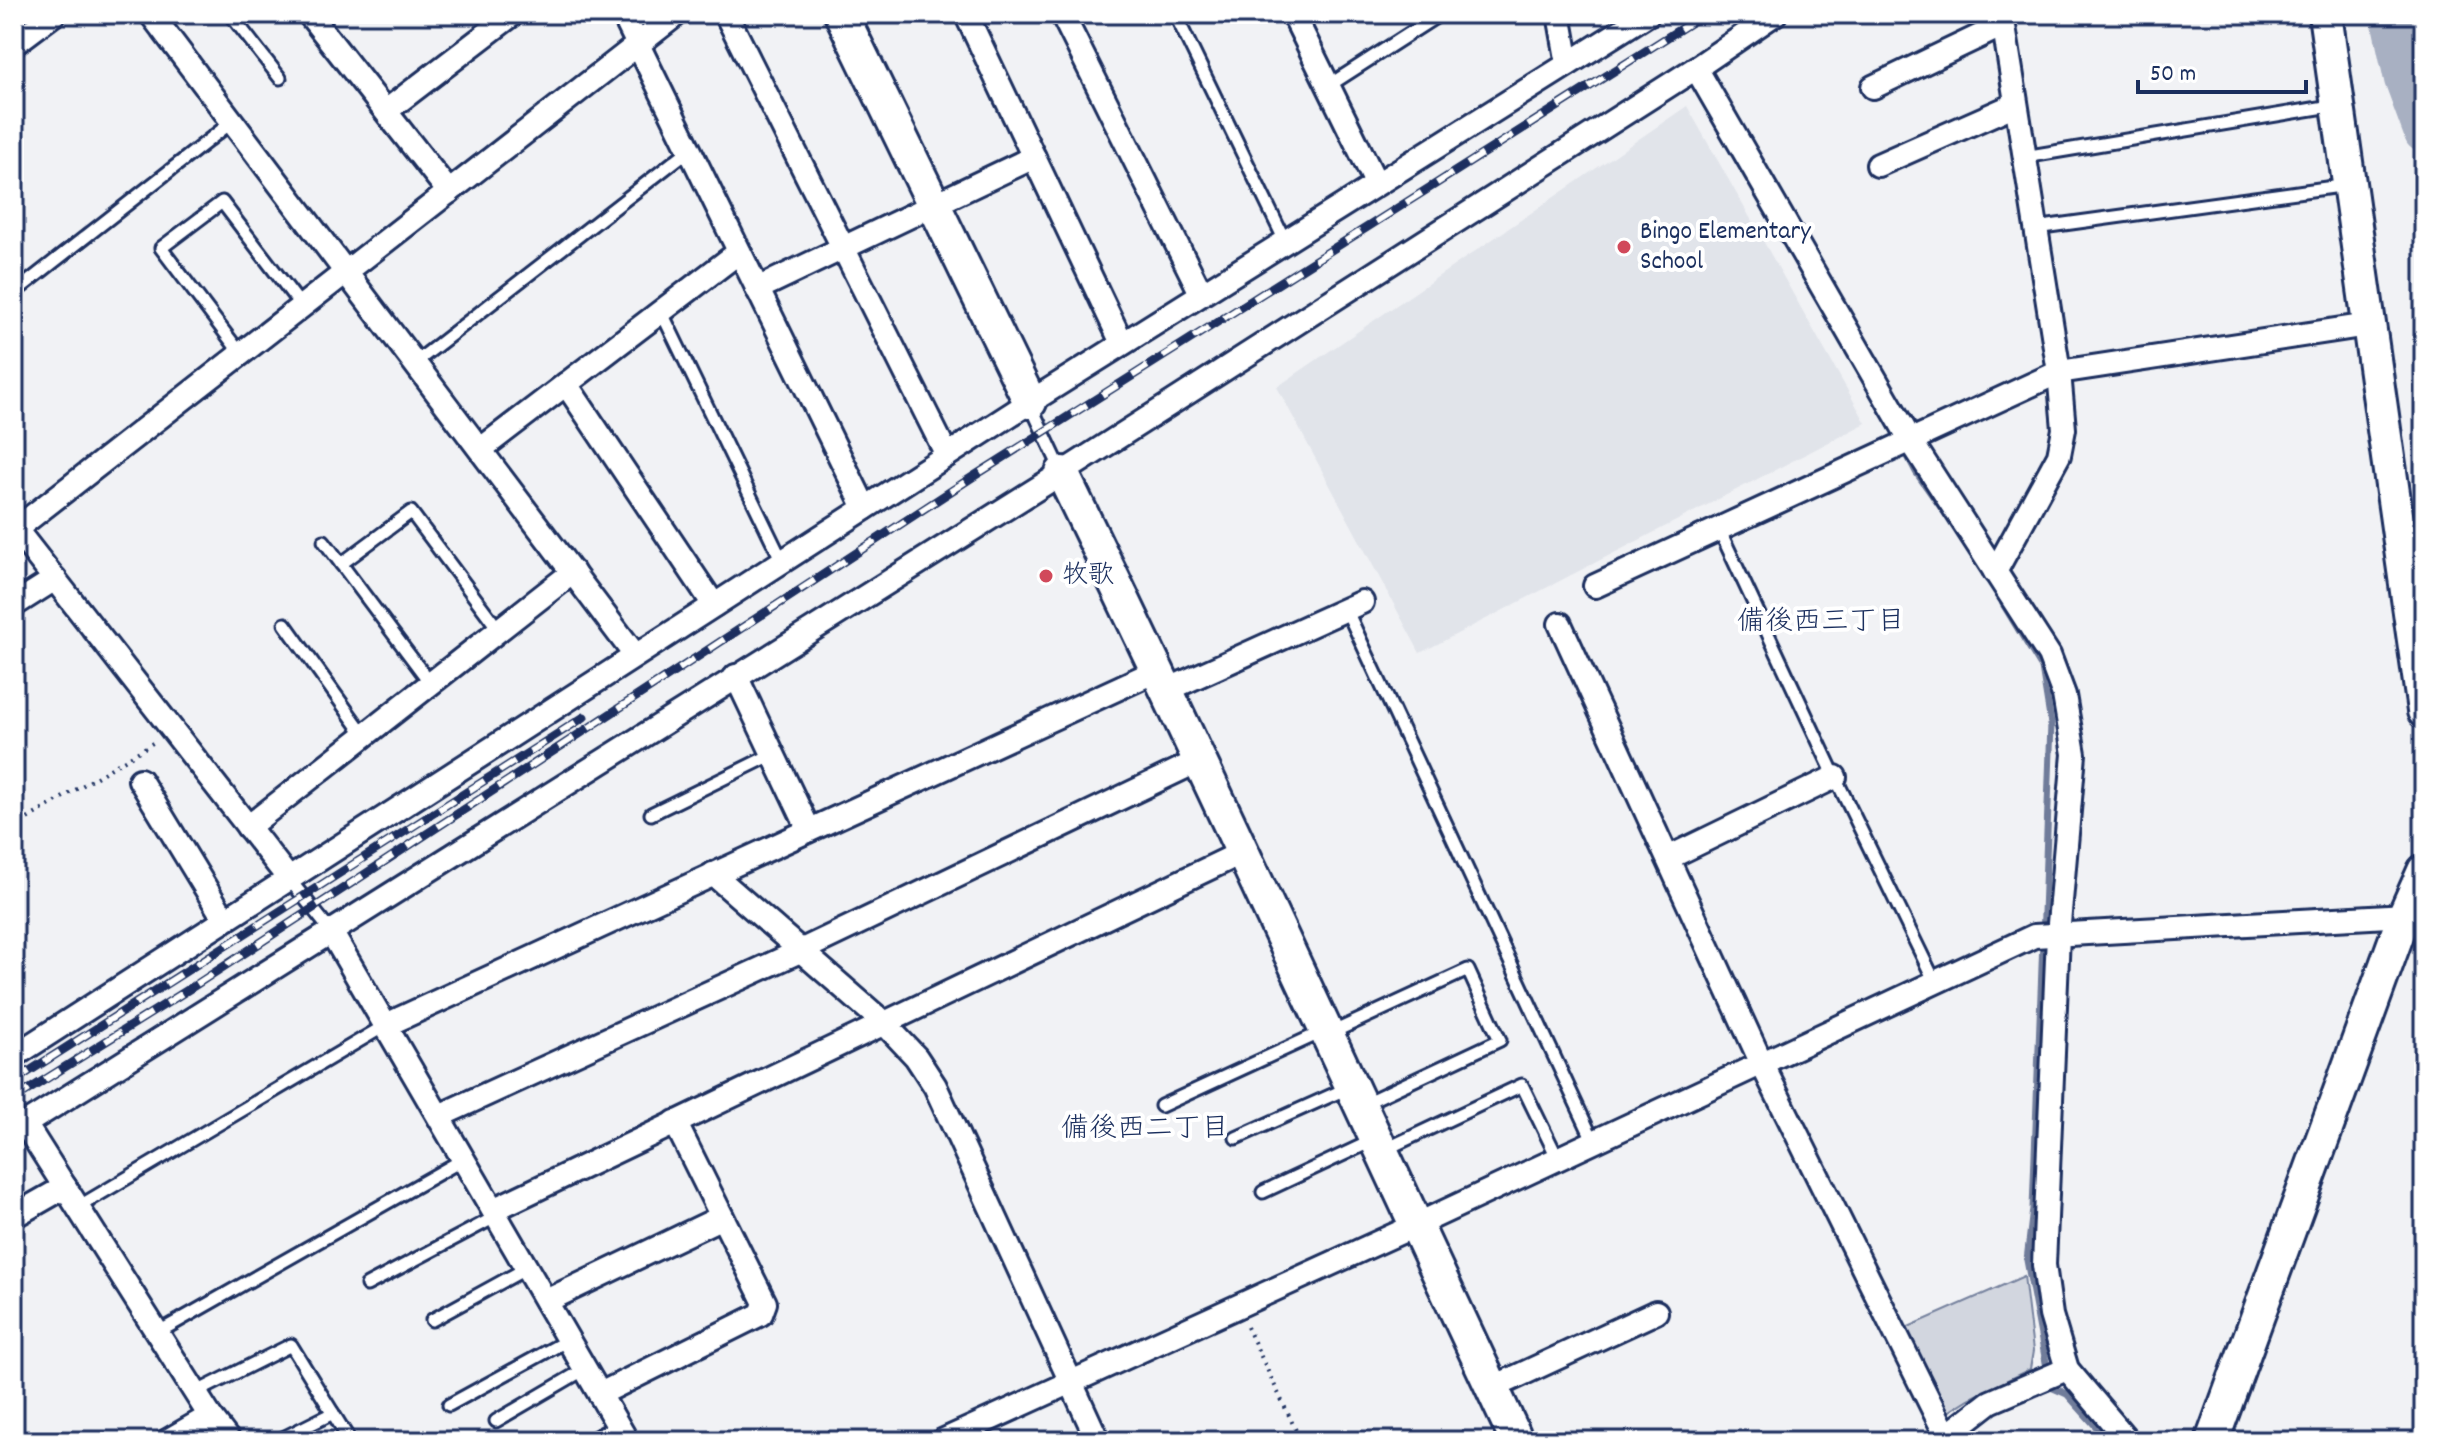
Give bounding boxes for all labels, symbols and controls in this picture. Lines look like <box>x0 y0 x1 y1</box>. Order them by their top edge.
scale bar <box>2138 44 2306 94</box>
text: 50 m <box>2150 58 2196 92</box>
place label: Bingo Elementary School <box>1640 214 1811 281</box>
marker: Bingo Elementary School <box>1615 238 1633 256</box>
place label: 牧歌 <box>1062 558 1114 595</box>
marker: 牧歌 <box>1037 567 1055 585</box>
district label: 備後西三丁目 <box>1737 604 1905 644</box>
district label: 備後西二丁目 <box>1061 1111 1229 1151</box>

